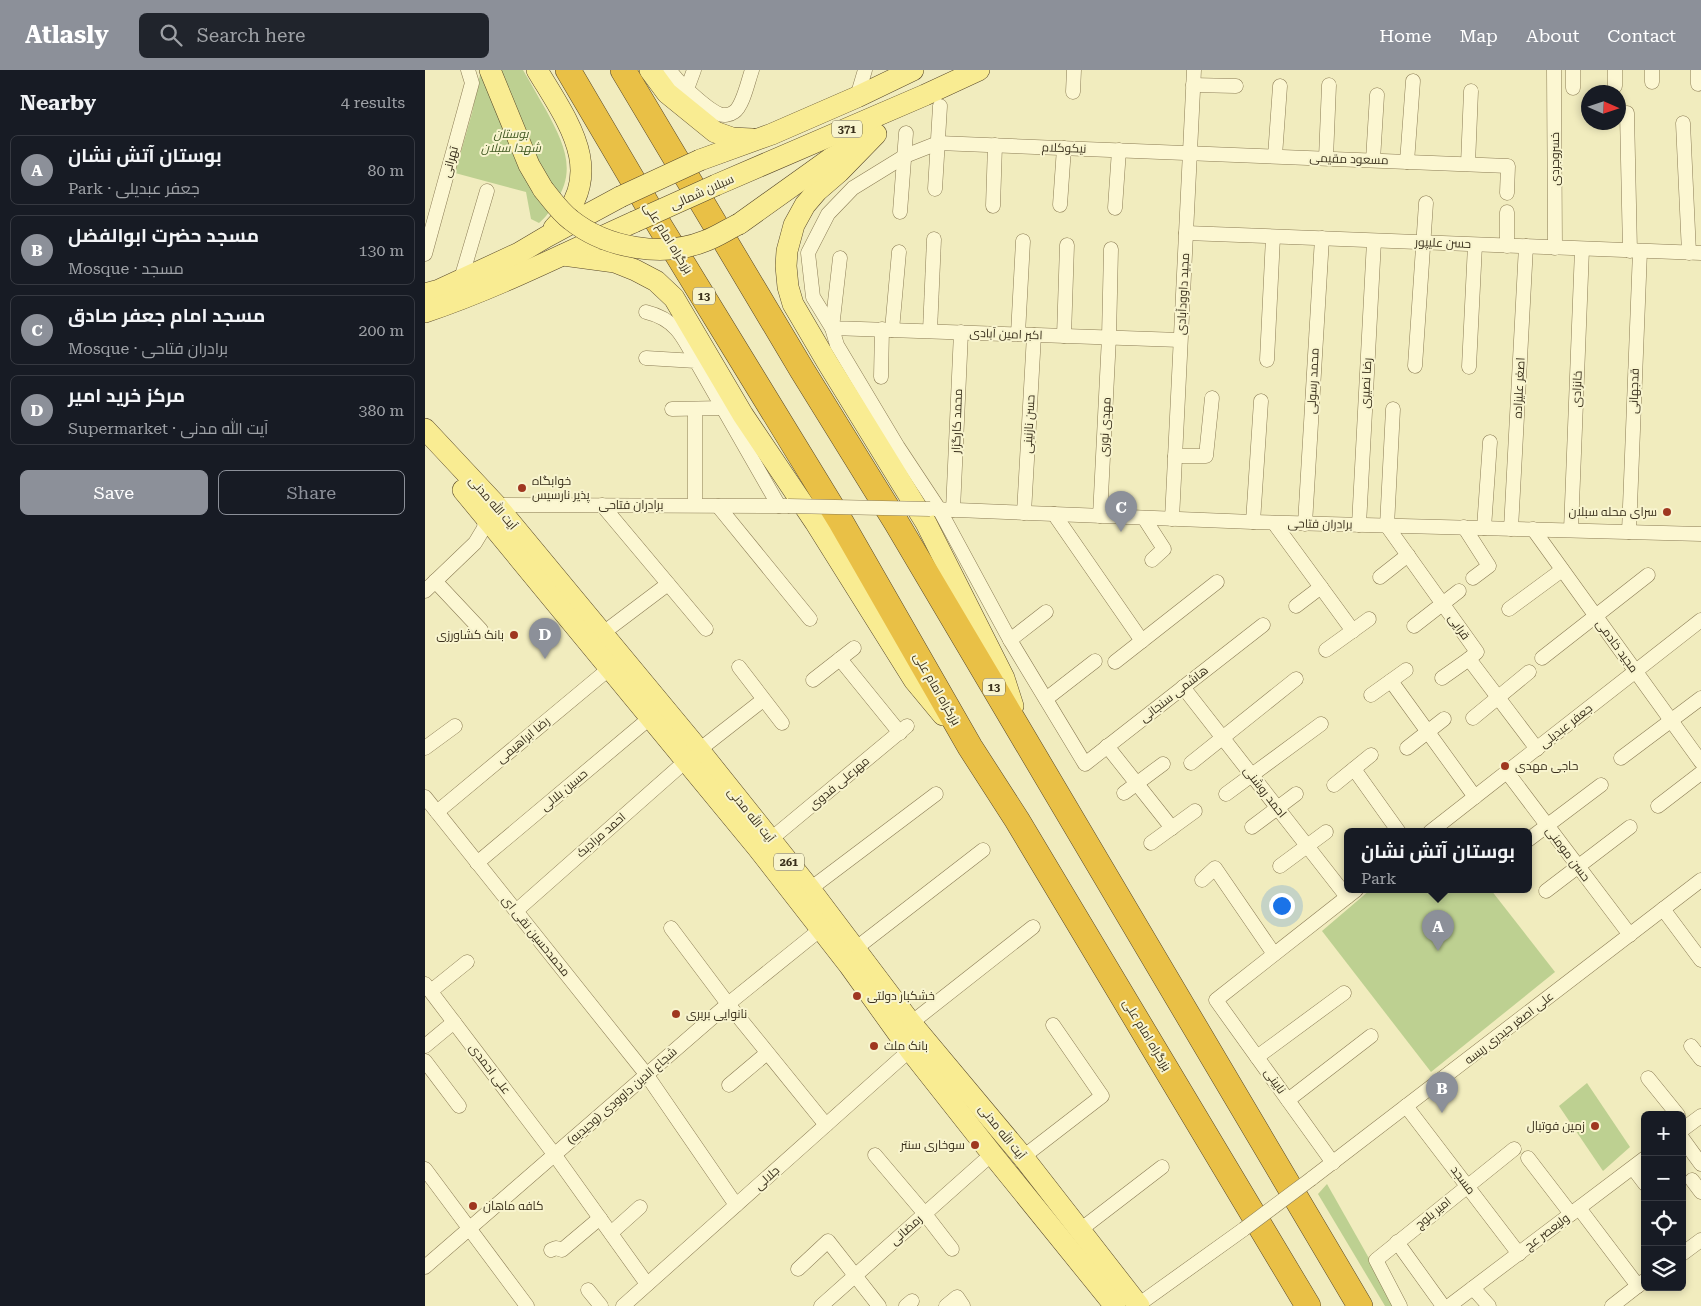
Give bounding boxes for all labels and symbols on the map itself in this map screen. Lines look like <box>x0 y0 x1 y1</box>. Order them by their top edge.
north arrow <box>1581 85 1626 130</box>
road number: 371 <box>832 121 862 138</box>
park label: بوستان شهدا سبلان <box>481 127 542 155</box>
street label: خسروجردی <box>1548 132 1562 186</box>
street label: نیکوکلام <box>1041 140 1087 157</box>
street label: تهرانی <box>439 144 461 179</box>
street label: مسعود مقیمی <box>1309 151 1389 167</box>
street label: سبلان شمالی <box>668 172 736 212</box>
street label: بزرگراه امام علی <box>640 200 695 277</box>
street label: حسن علیپور <box>1414 235 1471 252</box>
street label: مجید داوودآبادی <box>1174 253 1192 335</box>
road number: 13 <box>693 288 715 305</box>
street label: اکبر امین آبادی <box>969 326 1043 342</box>
street label: محمد رسولی <box>1304 347 1322 415</box>
street label: رضا نصیری <box>1358 357 1374 409</box>
street label: اصغر علیزاده <box>1510 357 1528 419</box>
street label: قدجهانی <box>1626 368 1642 414</box>
street label: خانزادی <box>1569 370 1585 408</box>
street label: محمد کارگزار <box>949 388 965 455</box>
street label: حسن نازنینی <box>1020 394 1038 454</box>
street label: مهدی نوری <box>1096 397 1114 457</box>
street label: آیت الله مدنی <box>466 473 521 533</box>
place label: خوابگاه پذیر نارسیس <box>532 474 591 504</box>
marker: خوابگاه پذیر نارسیس <box>516 482 528 494</box>
pin: C <box>1105 491 1137 532</box>
street label: برادران فتاحی <box>599 498 663 512</box>
place label: سرای محله سبلان <box>1569 505 1657 519</box>
marker: سرای محله سبلان <box>1661 506 1673 518</box>
street label: برادران فتاحی <box>1287 516 1353 532</box>
street label: قرایی <box>1445 612 1473 642</box>
street label: مجید خادمی <box>1593 617 1641 675</box>
pin: D <box>529 618 561 659</box>
place label: بانک کشاورزی <box>436 628 504 642</box>
marker: بانک کشاورزی <box>508 629 520 641</box>
street label: بزرگراه امام علی <box>910 650 963 728</box>
street label: هاشمی سنجانی <box>1137 663 1211 725</box>
road number: 13 <box>983 678 1005 696</box>
street label: جعفر عبدیلی <box>1537 701 1595 751</box>
street label: رضا ابراهیمی <box>494 714 552 766</box>
street label: مهرعلی فدوی <box>806 754 872 812</box>
place label: حاجی مهدی <box>1515 759 1578 773</box>
marker: حاجی مهدی <box>1499 760 1511 772</box>
street label: احمد روشنی <box>1241 764 1289 820</box>
street label: حسین بلالی <box>538 766 590 814</box>
street label: آیت الله مدنی <box>725 784 779 846</box>
street label: احمد مرادبک <box>573 810 629 860</box>
street label: حسن مومنی <box>1543 824 1593 884</box>
road number: 261 <box>774 854 804 870</box>
street label: محمدحسین نقی ای <box>499 893 573 979</box>
your location <box>1269 893 1295 919</box>
pin: A <box>1422 910 1454 951</box>
place label: خشکبار دولتی <box>867 989 935 1003</box>
street label: علی اصغر حیدری ریسه <box>1462 989 1556 1067</box>
marker: خشکبار دولتی <box>851 990 863 1002</box>
street label: بزرگراه امام علی <box>1119 997 1174 1074</box>
place label: نانوایی بربری <box>686 1007 747 1021</box>
marker: نانوایی بربری <box>670 1008 682 1020</box>
place label: بانک ملت <box>884 1039 928 1053</box>
marker: بانک ملت <box>868 1040 880 1052</box>
street label: علی احمدی <box>466 1041 514 1097</box>
street label: شجاع الدین داوودی (وحیدیه) <box>564 1044 680 1148</box>
street label: نایینی <box>1261 1066 1289 1096</box>
pin: B <box>1426 1072 1458 1113</box>
street label: آیت الله مدنی <box>976 1101 1030 1163</box>
place label: زمین فوتبال <box>1527 1119 1585 1133</box>
marker: زمین فوتبال <box>1589 1120 1601 1132</box>
place label: سوخاری سنتر <box>899 1138 965 1152</box>
marker: سوخاری سنتر <box>969 1139 981 1151</box>
street label: جلالی <box>752 1163 782 1193</box>
street label: مسجد <box>1448 1163 1478 1197</box>
street label: امیر بلوچ <box>1412 1194 1454 1232</box>
place label: کافه ماهان <box>483 1199 544 1213</box>
marker: کافه ماهان <box>467 1200 479 1212</box>
street label: ولیعصر عج <box>1522 1211 1573 1254</box>
street label: رمضانی <box>887 1212 925 1248</box>

